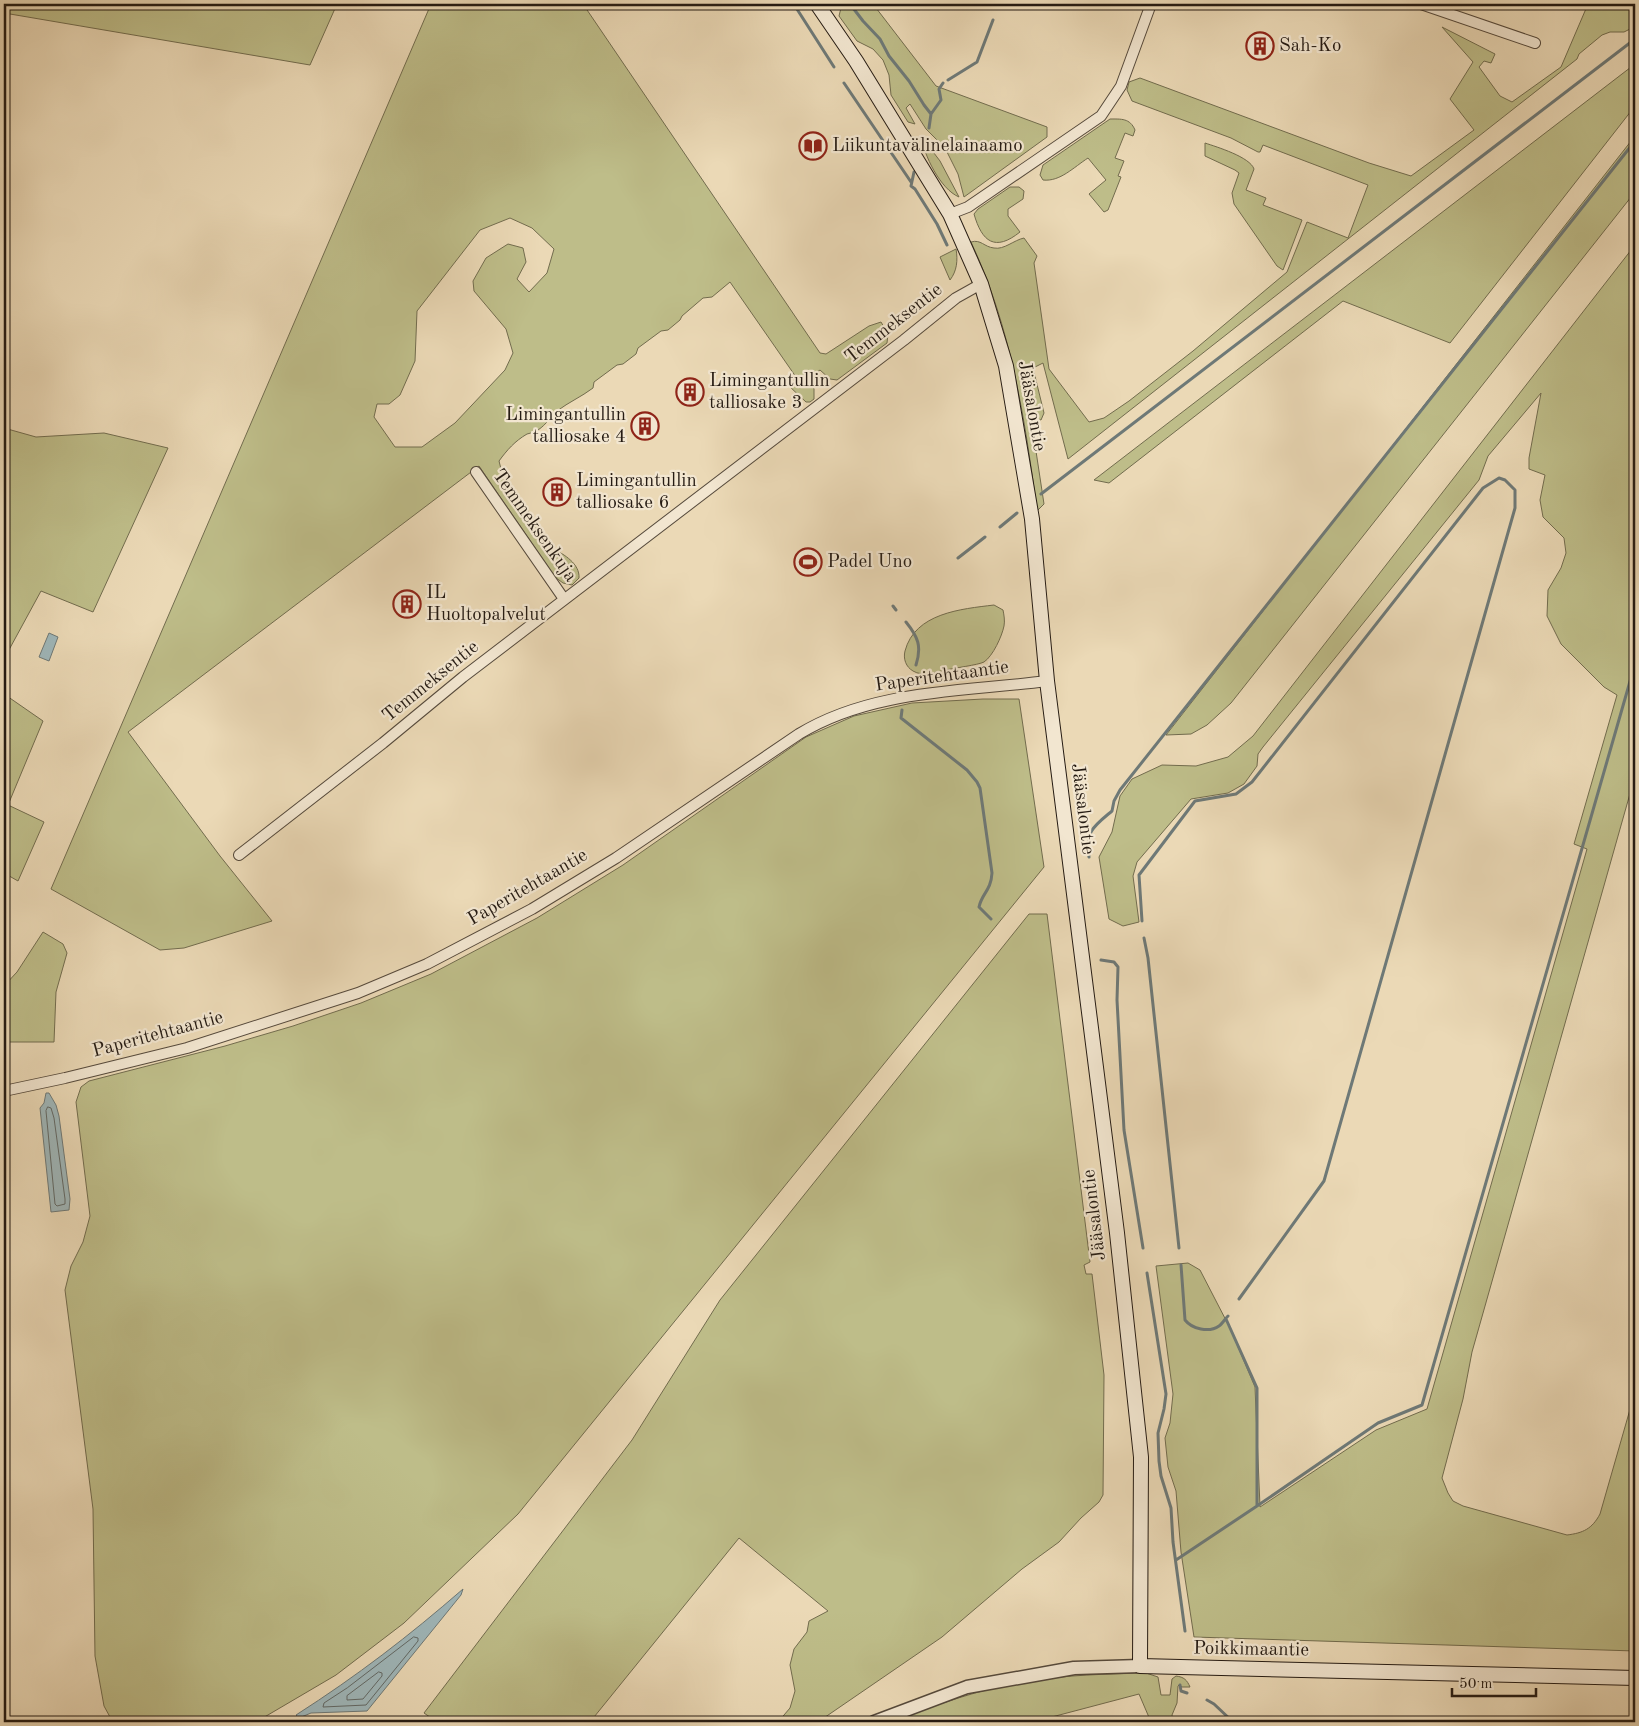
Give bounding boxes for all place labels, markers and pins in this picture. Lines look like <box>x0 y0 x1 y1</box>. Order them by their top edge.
building icon: Sah-Ko <box>1245 31 1275 61</box>
place label: Sah-Ko <box>1279 37 1341 56</box>
library icon: Liikuntavälinelainaamo <box>798 131 828 161</box>
place label: Liikuntavälinelainaamo <box>832 137 1023 156</box>
place label: Limingantullin talliosake 3 <box>709 372 830 413</box>
building icon: Limingantullin talliosake 3 <box>675 377 705 407</box>
place label: Limingantullin talliosake 4 <box>505 406 626 447</box>
building icon: Limingantullin talliosake 4 <box>630 411 660 441</box>
place label: Limingantullin talliosake 6 <box>576 472 697 513</box>
building icon: Limingantullin talliosake 6 <box>542 477 572 507</box>
sports icon: Padel Uno <box>793 547 823 577</box>
place label: Padel Uno <box>827 553 912 572</box>
place label: IL Huoltopalvelut <box>426 584 546 625</box>
building icon: IL Huoltopalvelut <box>392 589 422 619</box>

